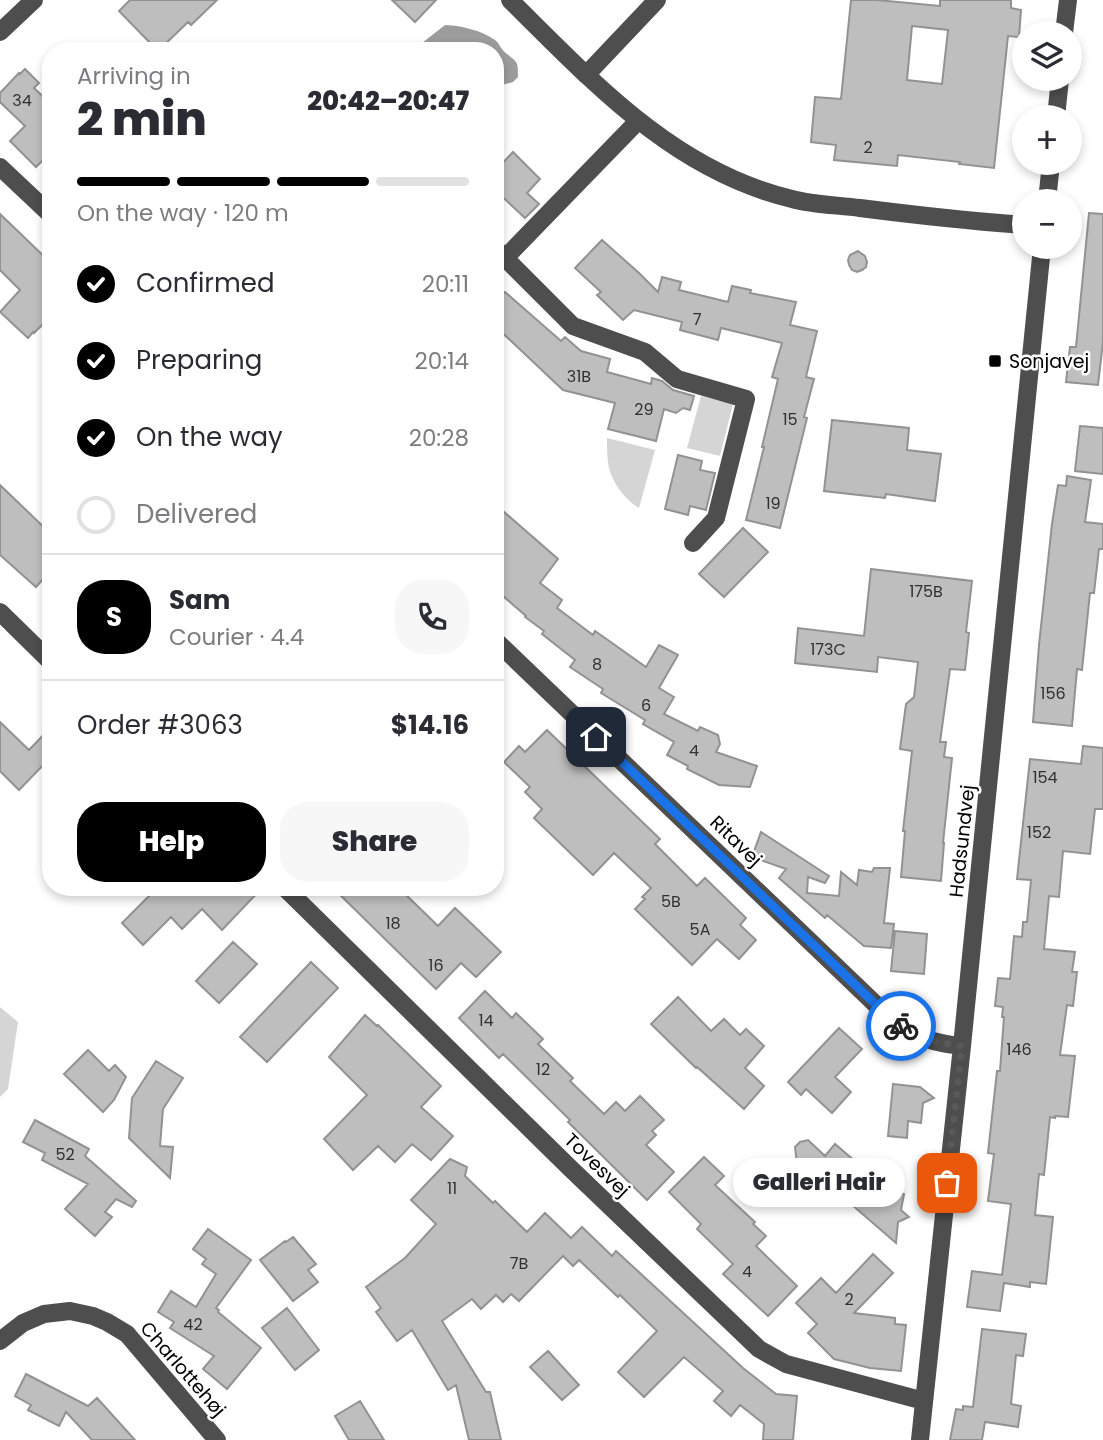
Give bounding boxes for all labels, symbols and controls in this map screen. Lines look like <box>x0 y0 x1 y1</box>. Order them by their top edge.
map controls <box>1012 21 1082 259</box>
button: layers <box>1012 21 1082 91</box>
text: Arriving in <box>77 60 191 92</box>
text: 20:42–20:47 <box>307 83 469 119</box>
text: 2 min <box>77 87 207 151</box>
house number: 34 <box>12 89 32 112</box>
button: + <box>1012 105 1082 175</box>
house number: 2 <box>863 136 873 159</box>
button: − <box>1012 189 1082 259</box>
text: On the way · 120 m <box>77 197 289 229</box>
icon: check <box>77 265 115 303</box>
text: Confirmed <box>136 265 274 301</box>
text: 20:11 <box>422 268 469 300</box>
house number: 7 <box>693 308 702 331</box>
icon: check <box>77 342 115 380</box>
text: Preparing <box>136 342 262 378</box>
text: 20:14 <box>415 345 469 377</box>
place label: Sonjavej <box>1009 348 1089 375</box>
marker: Sonjavej <box>987 353 1003 369</box>
house number: 31B <box>567 365 591 388</box>
house number: 29 <box>634 398 654 421</box>
house number: 15 <box>782 408 798 431</box>
icon: check <box>77 419 115 457</box>
text: On the way <box>136 419 283 455</box>
text: 20:28 <box>409 422 469 454</box>
house number: 19 <box>765 492 781 515</box>
text: Delivered <box>136 496 257 532</box>
button: phone <box>395 580 469 654</box>
house number: 175B <box>909 580 943 603</box>
text: Sam <box>169 582 230 618</box>
text: S <box>106 599 122 635</box>
text: Courier · 4.4 <box>169 621 304 653</box>
house number: 173C <box>810 638 846 661</box>
house number: 8 <box>592 653 602 676</box>
house number: 156 <box>1040 682 1066 705</box>
house number: 6 <box>641 694 651 717</box>
text: Order #3063 <box>77 707 243 743</box>
text: $14.16 <box>391 707 469 743</box>
pin <box>566 707 626 767</box>
icon: home <box>577 718 615 756</box>
house number: 4 <box>689 739 699 762</box>
house number: 154 <box>1032 766 1058 789</box>
street label: Hadsundvej <box>943 783 981 899</box>
button: Help <box>77 802 266 882</box>
button: Share <box>280 802 469 882</box>
street label: Ritavej <box>704 809 768 873</box>
house number: 152 <box>1027 821 1051 844</box>
house number: 5B <box>661 890 681 913</box>
house number: 18 <box>385 912 401 935</box>
house number: 5A <box>690 918 711 941</box>
house number: 16 <box>428 954 444 977</box>
courier <box>866 991 936 1061</box>
icon: bike <box>882 1007 920 1045</box>
house number: 14 <box>478 1009 494 1032</box>
house number: 146 <box>1006 1038 1032 1061</box>
house number: 12 <box>536 1058 550 1081</box>
street label: Tovesvej <box>558 1127 636 1203</box>
house number: 52 <box>55 1143 75 1166</box>
pin <box>917 1153 977 1213</box>
callout: Galleri Hair <box>734 1158 905 1208</box>
icon: bag <box>928 1164 966 1202</box>
text: Galleri Hair <box>752 1166 886 1198</box>
house number: 11 <box>447 1177 457 1200</box>
house number: 7B <box>510 1252 528 1275</box>
house number: 4 <box>742 1260 752 1283</box>
house number: 2 <box>844 1288 854 1311</box>
house number: 42 <box>183 1313 203 1336</box>
street label: Charlottehøj <box>134 1316 232 1422</box>

